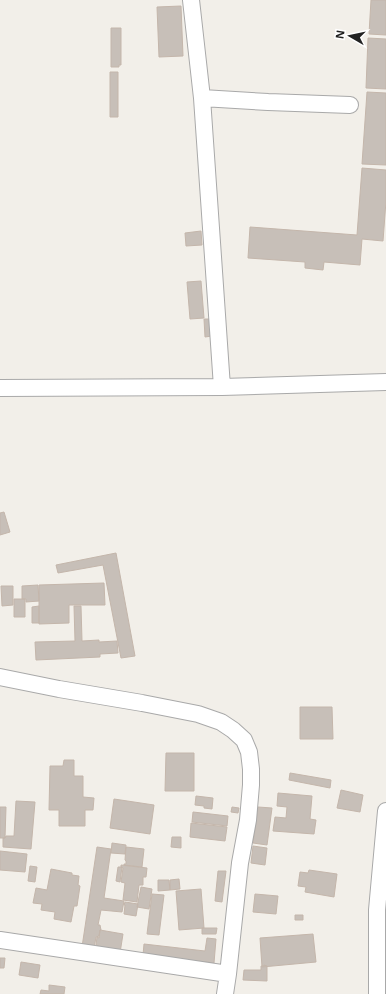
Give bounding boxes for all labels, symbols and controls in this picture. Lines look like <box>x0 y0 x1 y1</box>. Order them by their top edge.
north arrow <box>330 16 370 56</box>
text: N <box>332 29 348 40</box>

